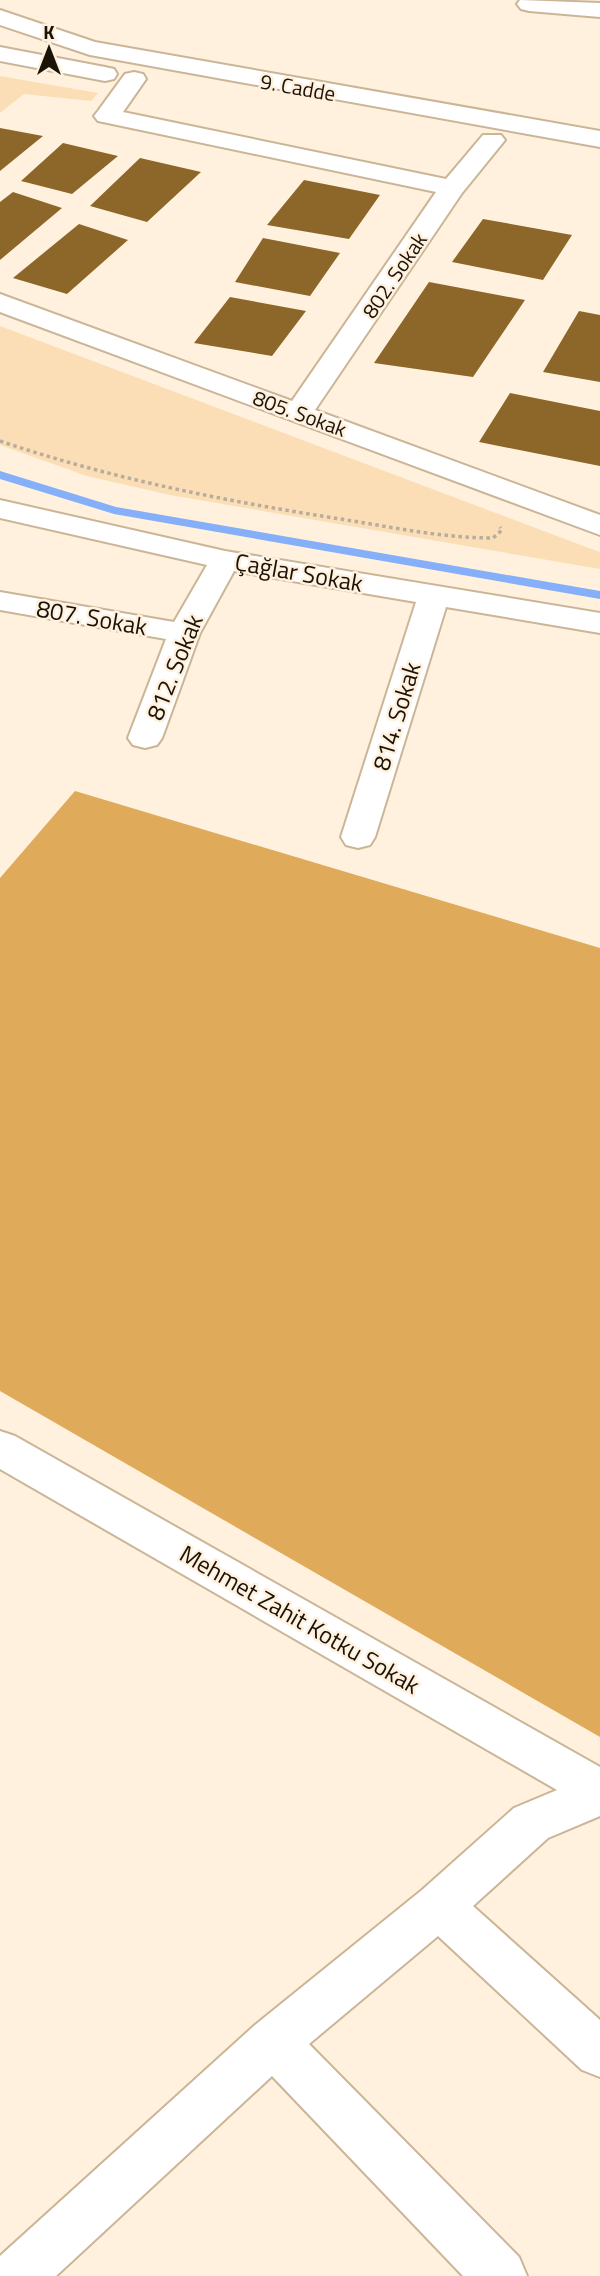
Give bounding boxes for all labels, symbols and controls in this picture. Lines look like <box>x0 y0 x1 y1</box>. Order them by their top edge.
north arrow <box>14 14 84 84</box>
text: K <box>43 17 55 46</box>
street label: 9. Cadde <box>258 65 338 109</box>
street label: 802. Sokak <box>353 226 435 324</box>
street label: 805. Sokak <box>249 381 351 445</box>
street label: Çağlar Sokak <box>232 543 366 601</box>
street label: 807. Sokak <box>34 590 150 644</box>
street label: 812. Sokak <box>136 608 212 725</box>
street label: 814. Sokak <box>362 657 430 775</box>
street label: Mehmet Zahit Kotku Sokak <box>173 1535 427 1703</box>

